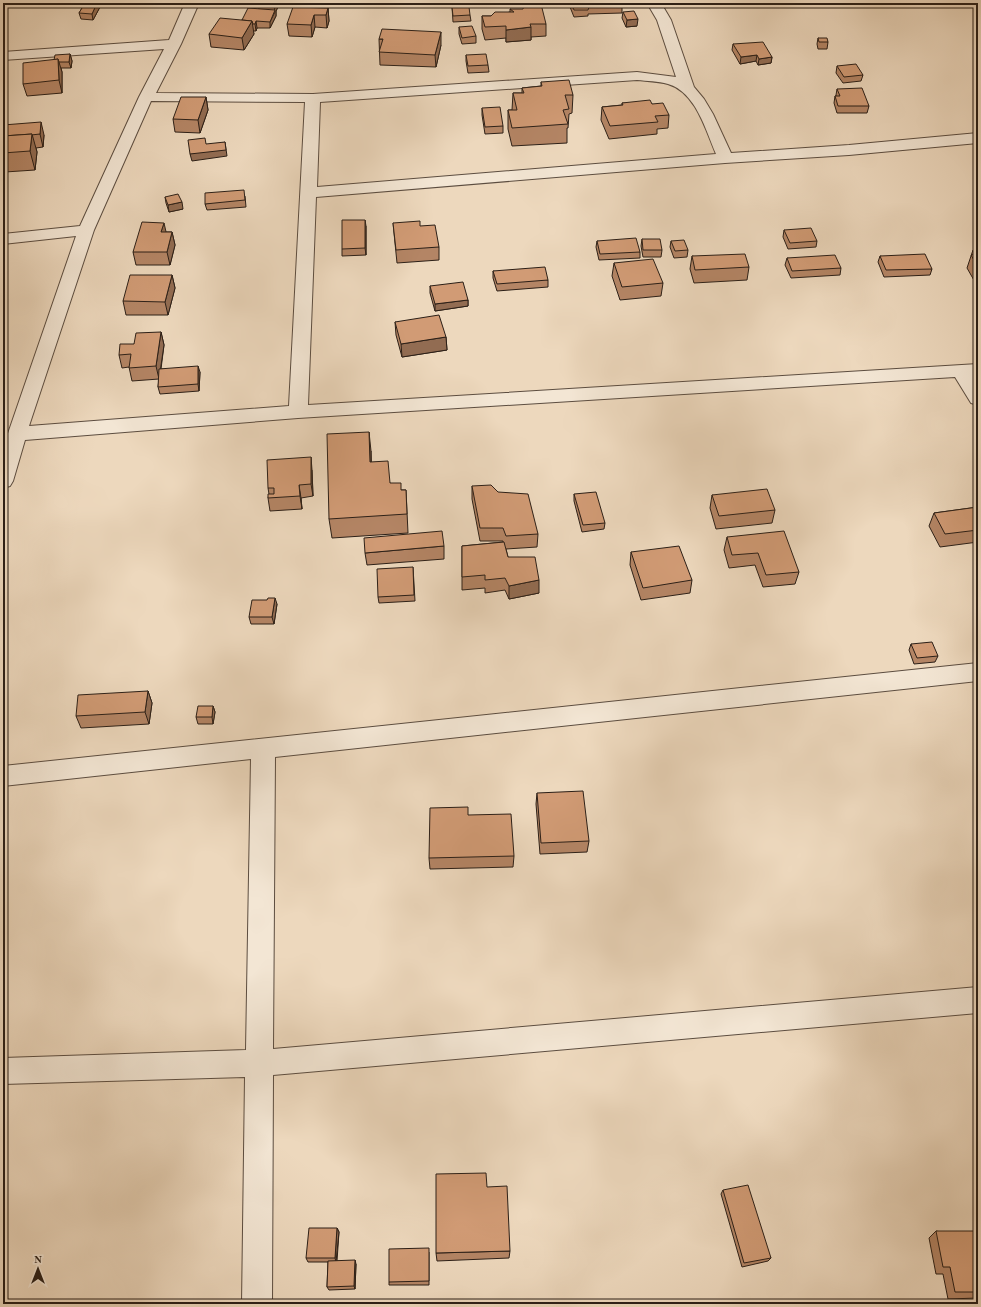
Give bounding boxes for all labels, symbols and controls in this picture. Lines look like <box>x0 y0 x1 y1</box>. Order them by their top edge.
north arrow <box>18 1249 58 1289</box>
text: N <box>34 1255 43 1266</box>

